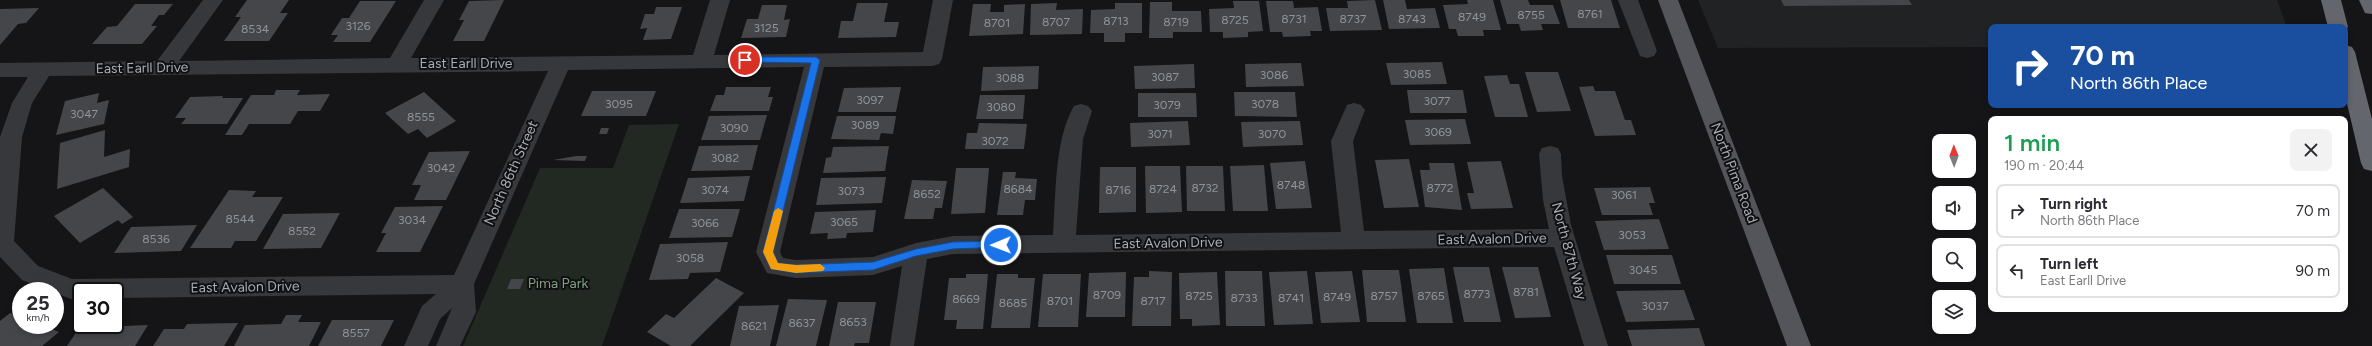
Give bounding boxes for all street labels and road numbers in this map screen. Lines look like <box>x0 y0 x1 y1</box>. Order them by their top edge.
street label: East Earll Drive <box>420 55 513 72</box>
street label: East Earll Drive <box>95 59 189 77</box>
street label: North 86th Street <box>480 118 542 228</box>
street label: North Pima Road <box>1707 120 1761 226</box>
street label: North 87th Way <box>1548 200 1590 302</box>
street label: East Avalon Drive <box>1437 230 1547 248</box>
street label: East Avalon Drive <box>1113 234 1223 252</box>
street label: East Avalon Drive <box>190 278 300 296</box>

